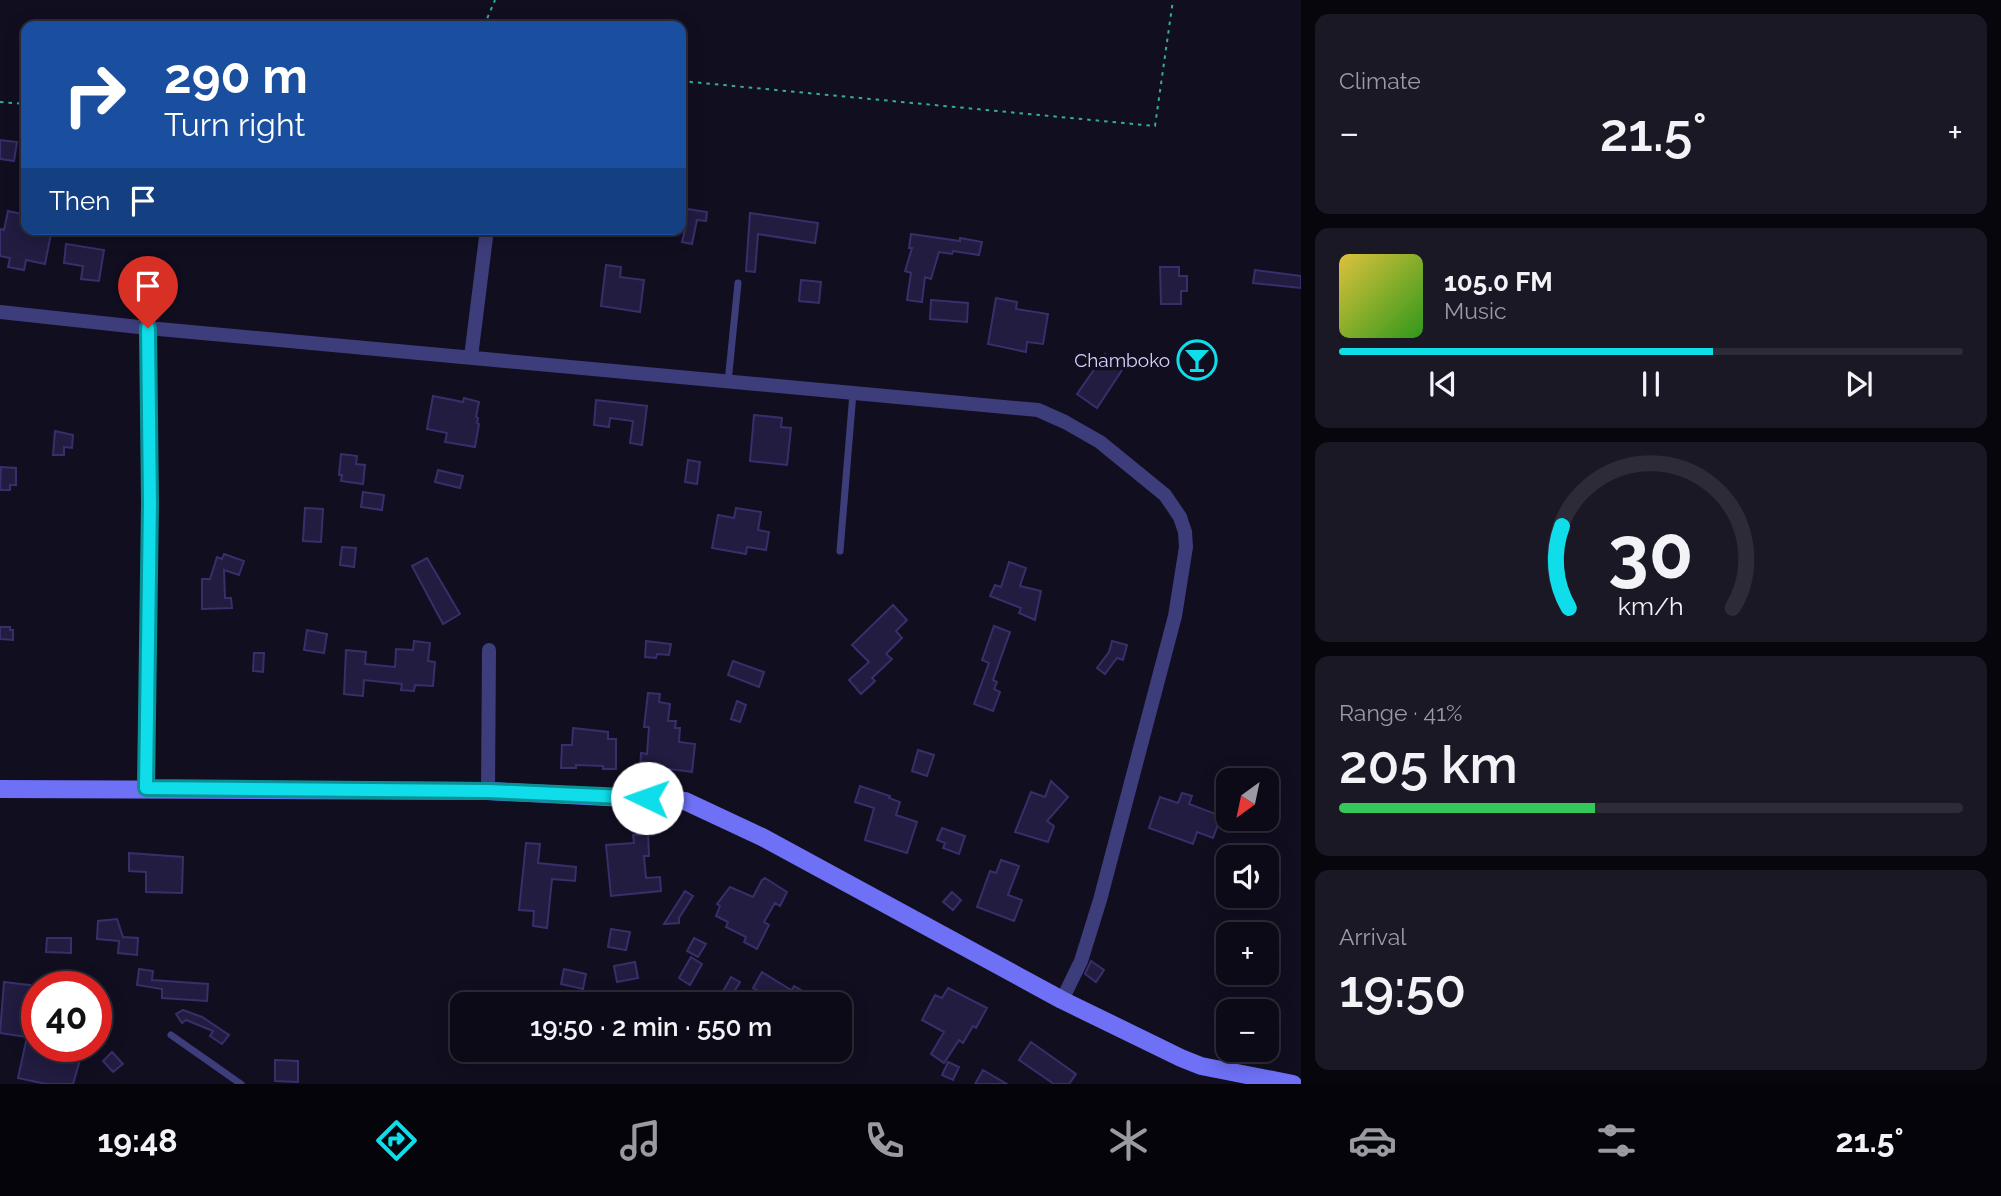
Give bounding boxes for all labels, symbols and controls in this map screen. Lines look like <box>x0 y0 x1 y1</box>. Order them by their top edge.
text: 290 m <box>164 47 308 104</box>
icon: right <box>49 49 140 140</box>
text: Climate <box>1339 67 1421 94</box>
text: 21.5° <box>1600 102 1707 163</box>
text: Turn right <box>164 106 305 143</box>
text: − <box>1339 110 1359 155</box>
text: + <box>1947 110 1963 155</box>
icon: arrive <box>124 182 162 220</box>
text: Then <box>49 186 110 216</box>
pin <box>118 256 178 328</box>
icon: arrive <box>129 267 167 305</box>
text: 105.0 FM <box>1444 267 1553 297</box>
text: Music <box>1444 297 1507 324</box>
bar icon: Chamboko <box>1176 339 1218 381</box>
place label: Chamboko <box>1074 349 1170 371</box>
icon: previous <box>1424 365 1462 403</box>
icon: pause <box>1632 365 1670 403</box>
icon: next <box>1840 365 1878 403</box>
text: 30 <box>1608 510 1694 595</box>
text: km/h <box>1618 591 1684 621</box>
text: Range · 41% <box>1339 699 1462 726</box>
text: 205 km <box>1339 734 1518 795</box>
position arrow <box>610 761 684 835</box>
north arrow <box>1216 768 1279 831</box>
map controls <box>1216 768 1279 1062</box>
button: sound <box>1216 845 1279 908</box>
button: + <box>1216 922 1279 985</box>
text: Arrival <box>1339 923 1406 950</box>
text: 19:50 <box>1339 958 1466 1019</box>
speed limit sign: 40 <box>21 971 112 1062</box>
button: − <box>1216 999 1279 1062</box>
text: 19:50 · 2 min · 550 m <box>530 1012 772 1042</box>
icon: directions <box>372 1116 421 1165</box>
icon: music <box>616 1116 665 1165</box>
icon: phone <box>860 1116 909 1165</box>
icon: climate <box>1104 1116 1153 1165</box>
icon: car <box>1348 1116 1397 1165</box>
icon: filters <box>1592 1116 1641 1165</box>
text: 19:48 <box>97 1122 178 1159</box>
text: 21.5° <box>1836 1122 1904 1159</box>

